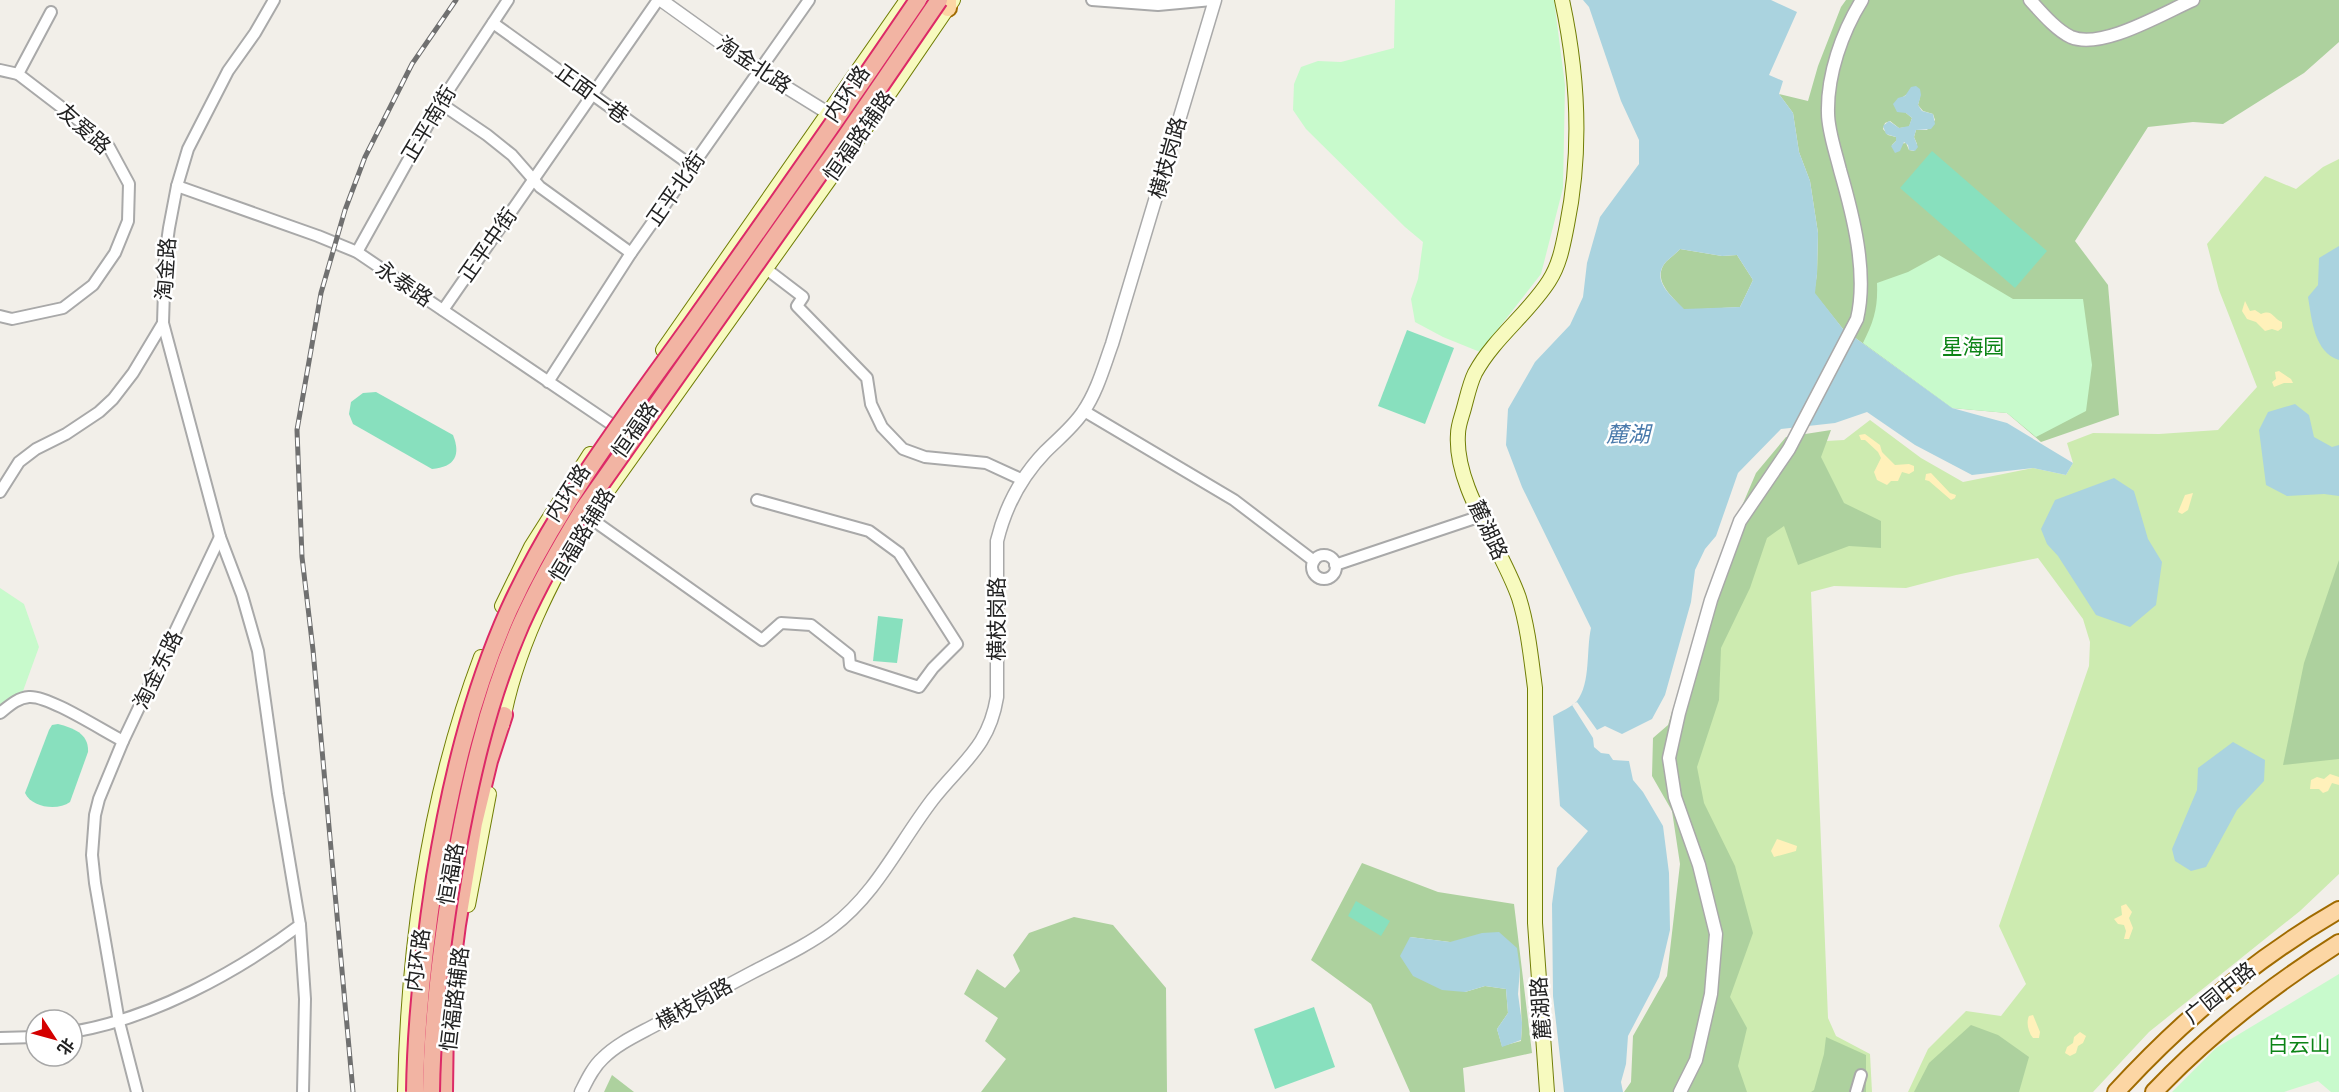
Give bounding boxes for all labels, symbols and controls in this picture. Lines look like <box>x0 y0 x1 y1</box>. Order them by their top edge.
street label: 淘金北路 <box>711 30 797 100</box>
street label: 正面一巷 <box>550 58 634 130</box>
street label: 内环路 <box>818 60 876 128</box>
street label: 正平南街 <box>395 81 463 167</box>
street label: 恒福路辅路 <box>817 85 901 187</box>
street label: 友爱路 <box>51 98 117 160</box>
street label: 横枝岗路 <box>1143 114 1193 202</box>
street label: 正平北街 <box>640 147 712 231</box>
street label: 正平中街 <box>452 203 524 287</box>
street label: 淘金路 <box>150 237 182 301</box>
street label: 永泰路 <box>370 255 438 313</box>
park label: 星海园 <box>1942 333 2005 361</box>
street label: 恒福路 <box>605 396 665 464</box>
water label: 麓湖 <box>1606 420 1653 449</box>
street label: 内环路 <box>539 459 597 527</box>
street label: 恒福路辅路 <box>543 483 621 587</box>
street label: 麓湖路 <box>1462 496 1514 564</box>
street label: 横枝岗路 <box>983 577 1011 661</box>
street label: 淘金东路 <box>127 626 189 714</box>
street label: 恒福路 <box>432 841 470 907</box>
street label: 内环路 <box>400 927 436 993</box>
street label: 恒福路辅路 <box>435 945 475 1053</box>
street label: 广园中路 <box>2179 956 2261 1030</box>
street label: 横枝岗路 <box>650 971 738 1037</box>
street label: 麓湖路 <box>1525 976 1557 1040</box>
north arrow <box>24 1008 84 1068</box>
park label: 白云山 <box>2268 1031 2331 1059</box>
text: 北 <box>53 1034 79 1059</box>

